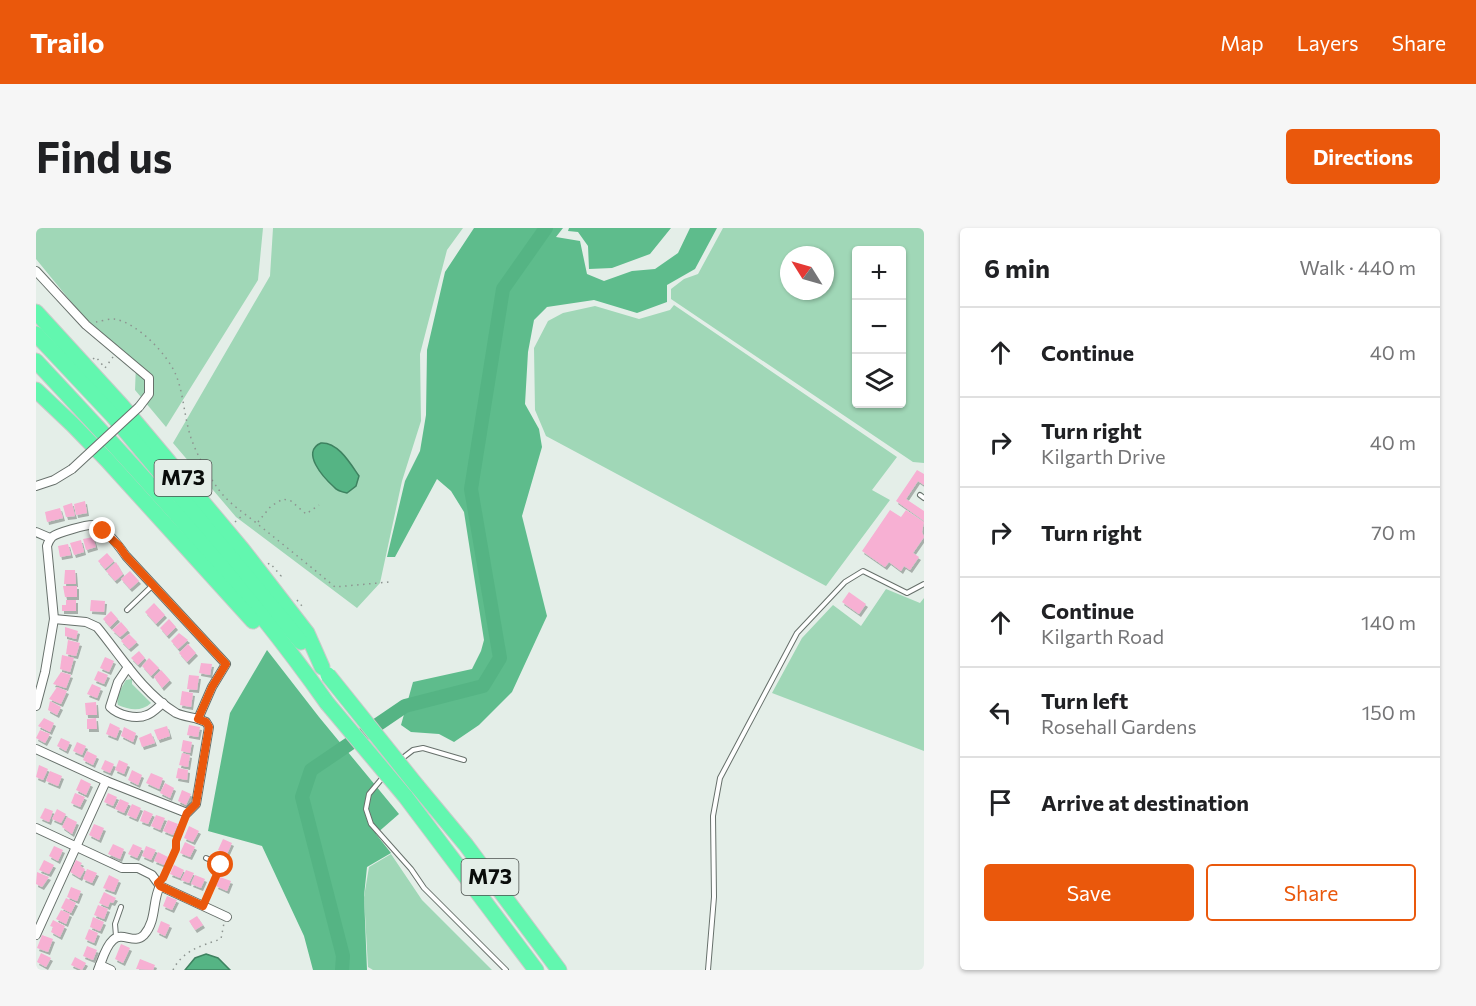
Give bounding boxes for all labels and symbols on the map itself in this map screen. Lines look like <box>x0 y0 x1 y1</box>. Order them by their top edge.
north arrow <box>780 246 834 300</box>
road number: M73 <box>154 460 212 496</box>
route end <box>89 517 115 543</box>
route start <box>207 851 233 877</box>
road number: M73 <box>462 859 518 895</box>

